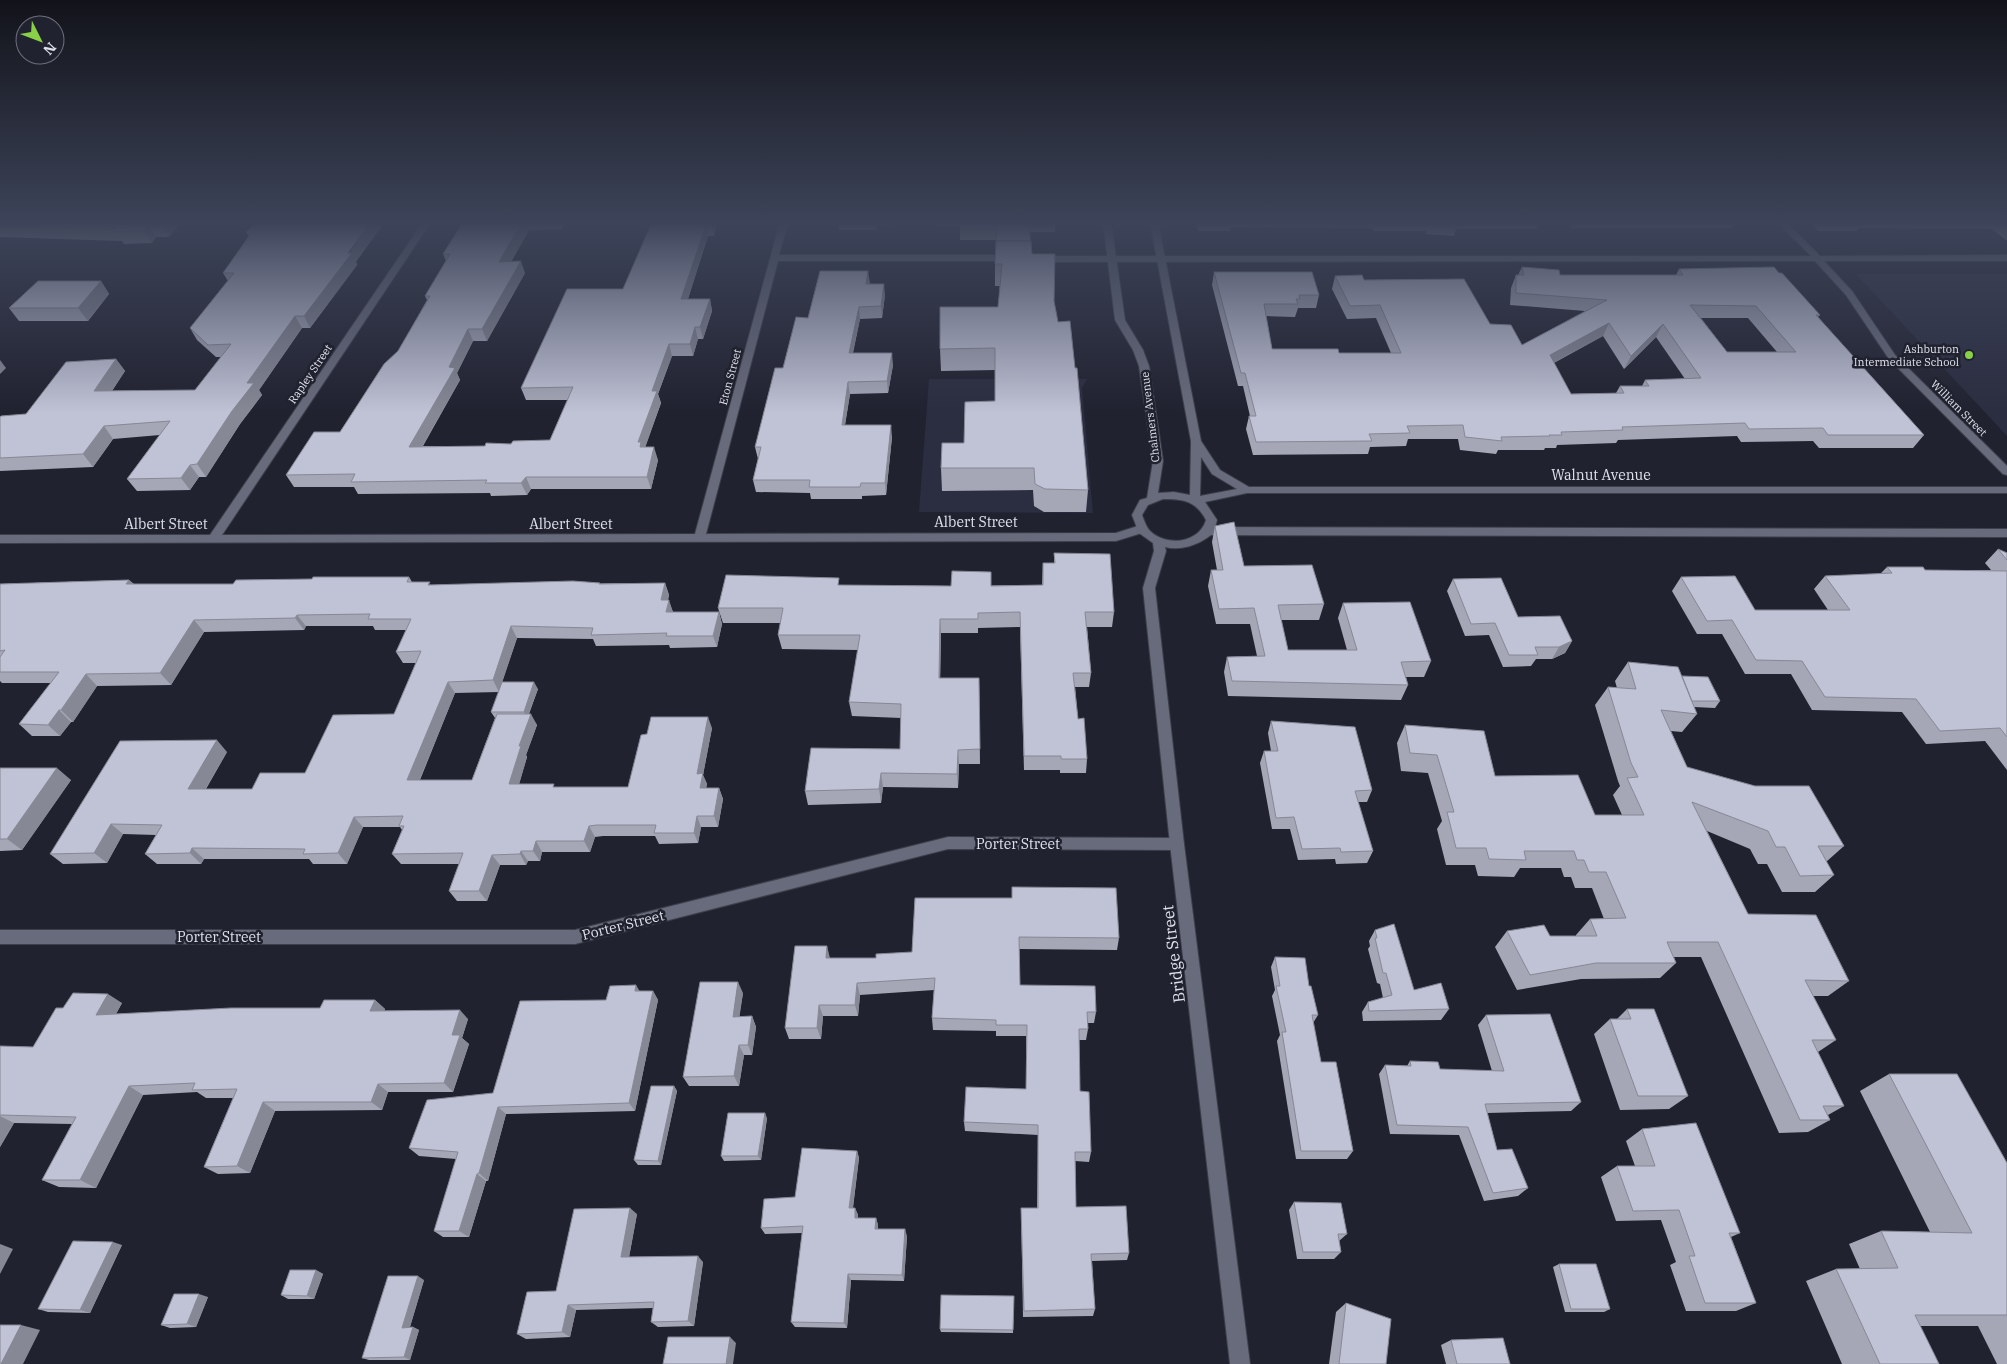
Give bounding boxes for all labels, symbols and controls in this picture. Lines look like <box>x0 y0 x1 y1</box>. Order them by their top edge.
north arrow <box>15 15 65 65</box>
text: N <box>39 39 60 59</box>
street label: Rapley Street <box>285 342 335 406</box>
place label: Ashburton Intermediate School <box>1854 342 1959 369</box>
street label: Eton Street <box>716 347 744 407</box>
marker: Ashburton Intermediate School <box>1963 349 1975 361</box>
street label: Chalmers Avenue <box>1137 371 1163 463</box>
street label: William Street <box>1928 377 1990 439</box>
street label: Walnut Avenue <box>1551 466 1651 484</box>
street label: Albert Street <box>934 513 1018 531</box>
street label: Albert Street <box>124 515 208 533</box>
street label: Albert Street <box>529 515 613 533</box>
street label: Porter Street <box>976 835 1060 853</box>
street label: Bridge Street <box>1157 904 1189 1004</box>
street label: Porter Street <box>580 906 666 944</box>
street label: Porter Street <box>177 928 261 946</box>

